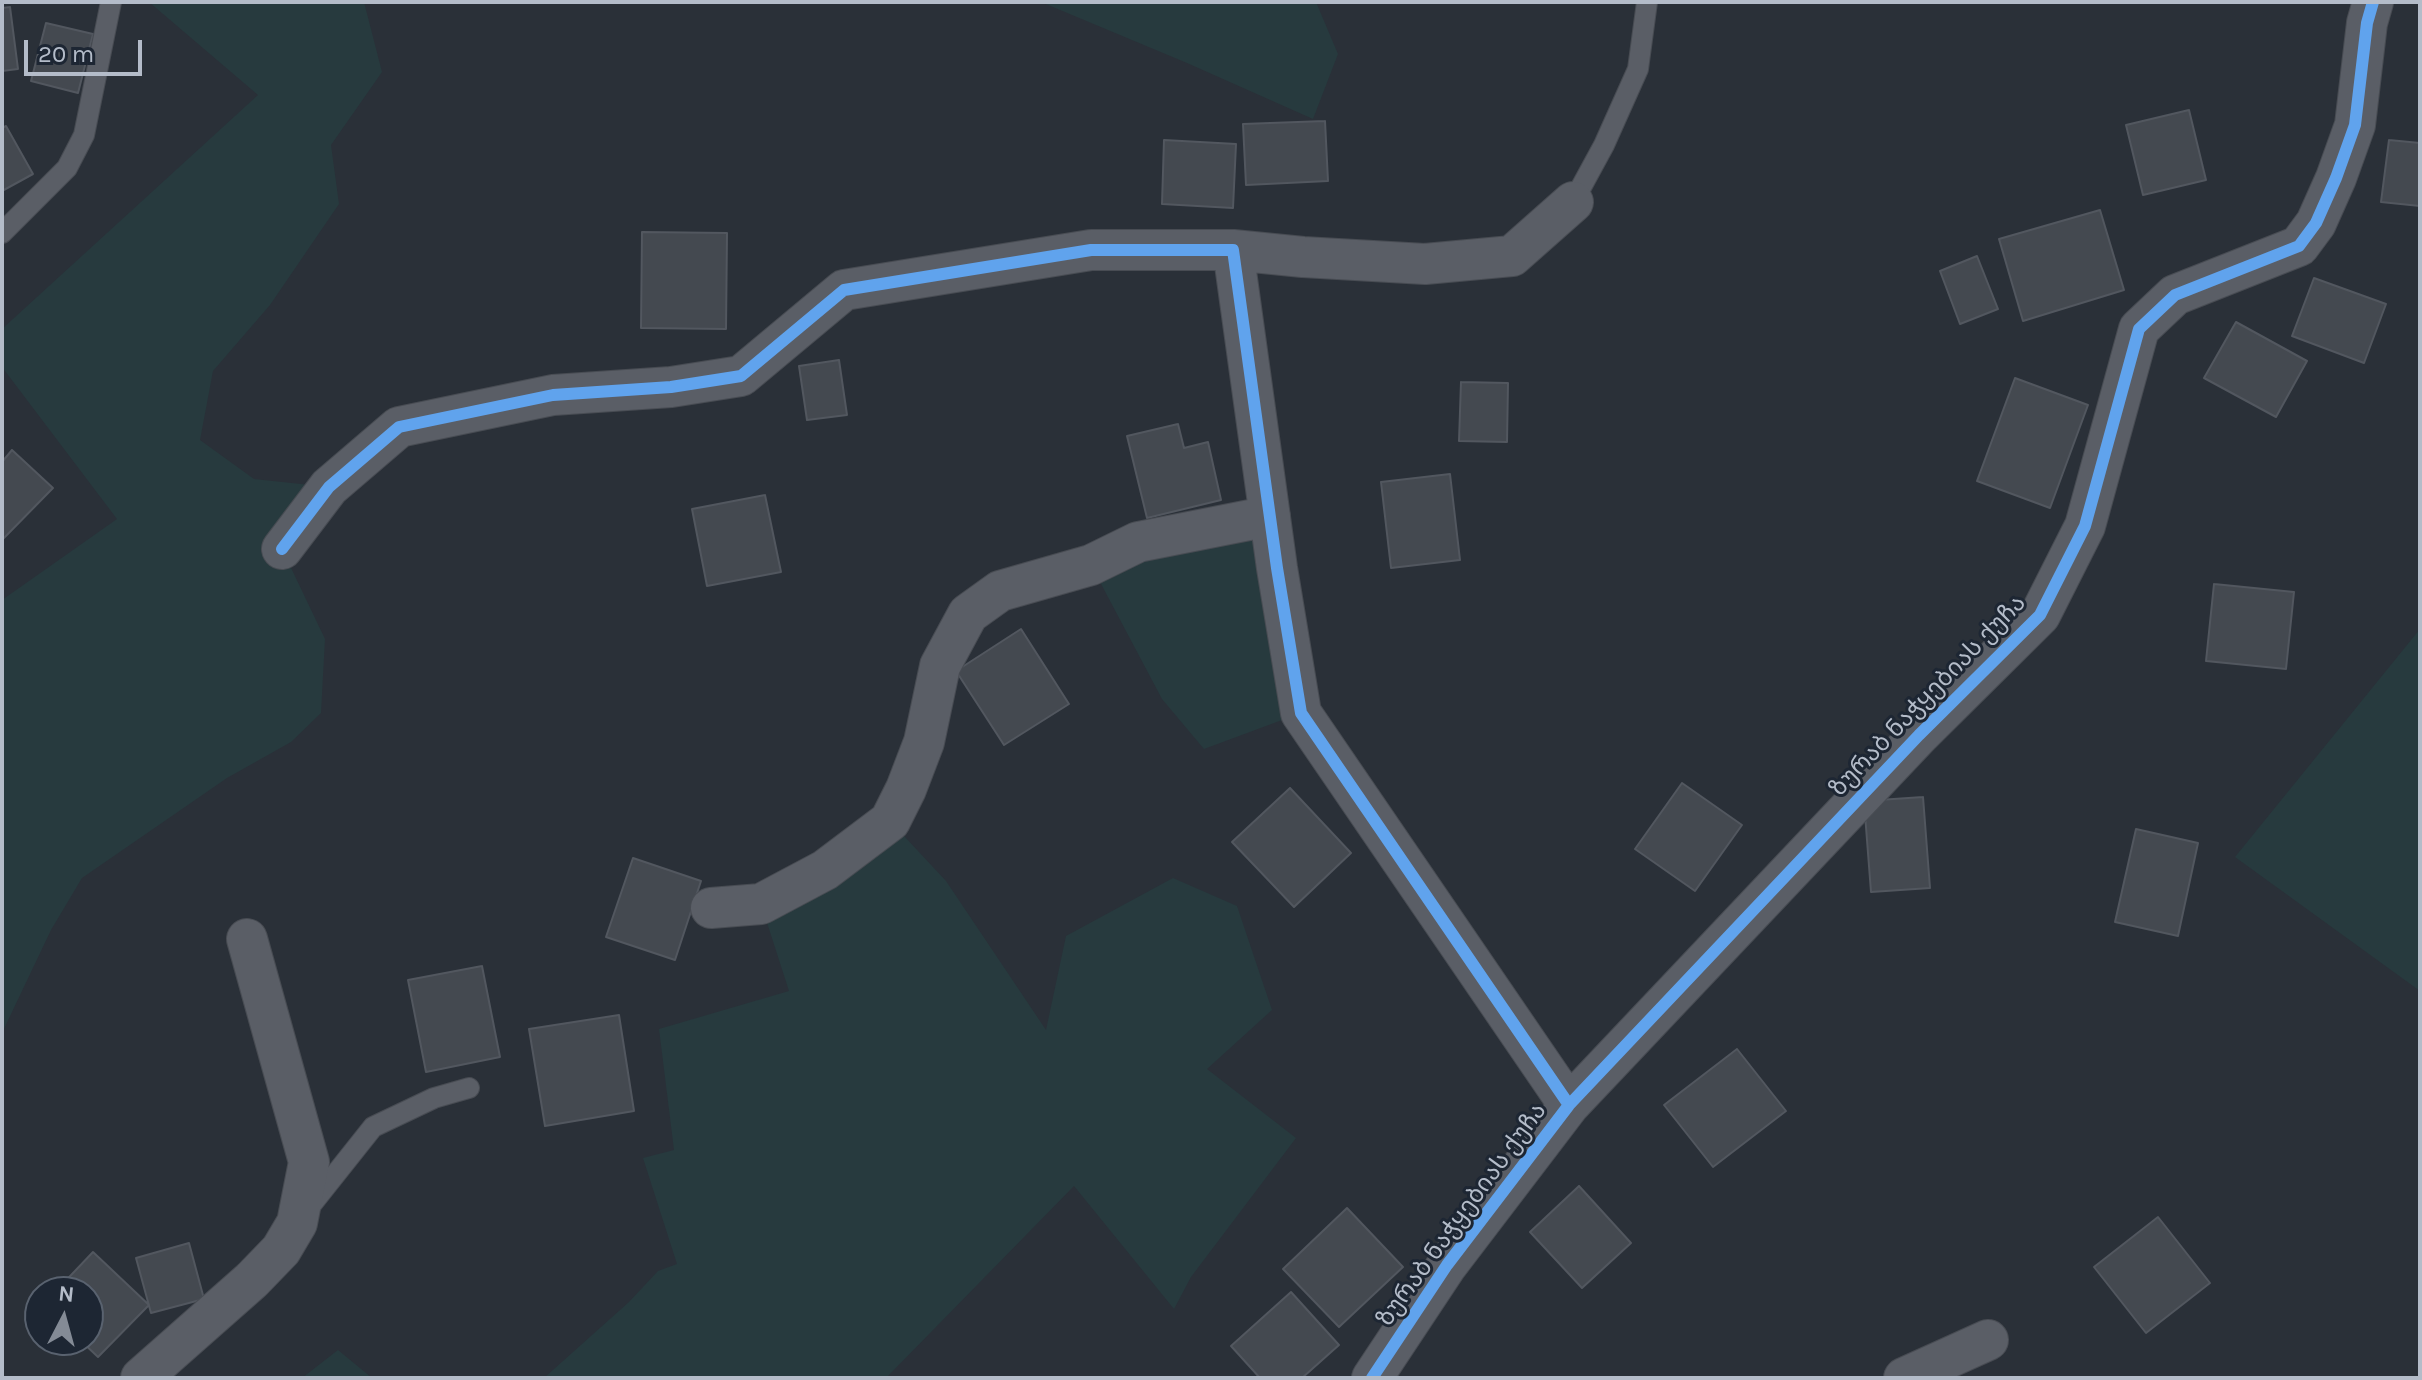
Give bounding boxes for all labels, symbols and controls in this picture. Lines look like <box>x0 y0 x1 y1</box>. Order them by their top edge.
scale bar <box>28 24 146 74</box>
text: 20 m <box>38 40 94 68</box>
street label: ზურაბ ნაჭყებიას ქუჩა <box>1824 589 2032 803</box>
street label: ზურაბ ნაჭყებიას ქუჩა <box>1371 1097 1553 1333</box>
north arrow <box>24 1276 104 1356</box>
text: N <box>57 1280 76 1308</box>

